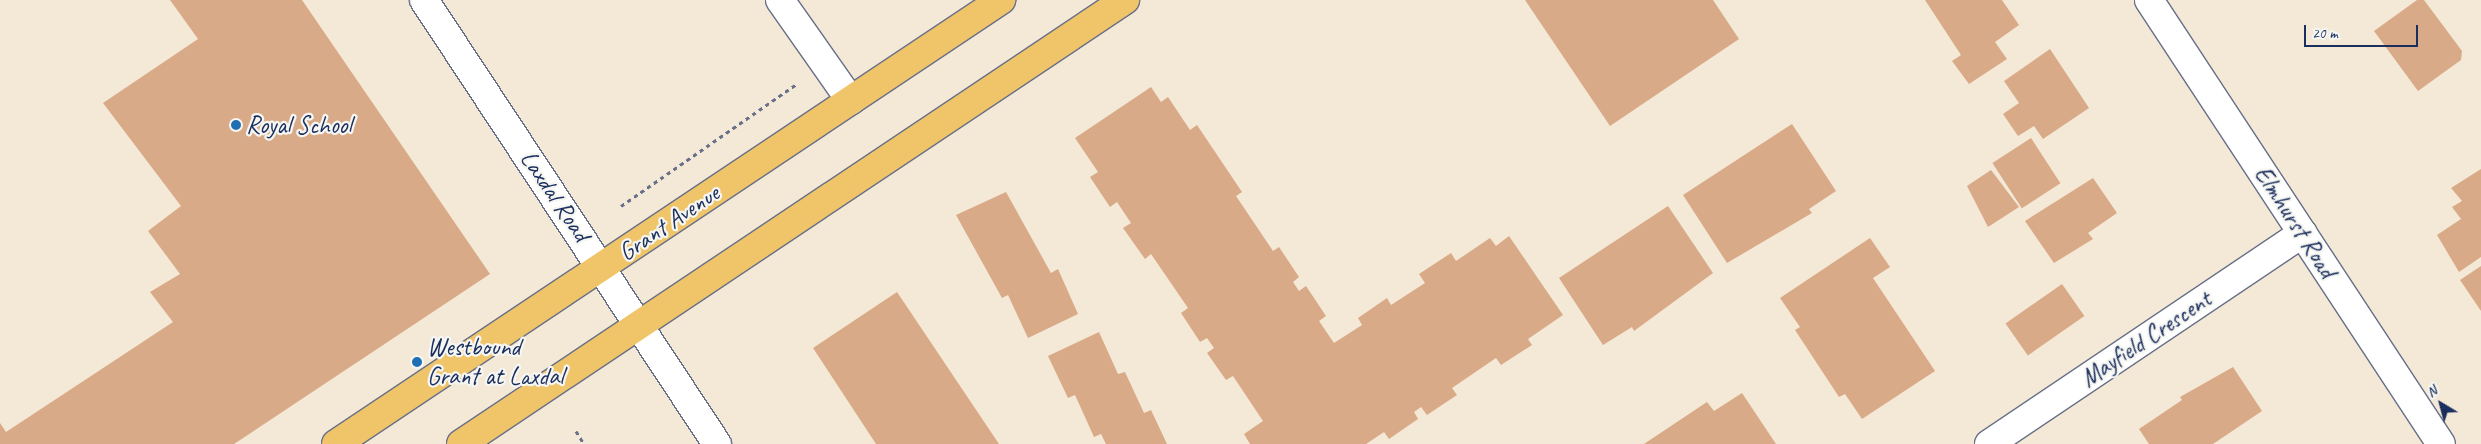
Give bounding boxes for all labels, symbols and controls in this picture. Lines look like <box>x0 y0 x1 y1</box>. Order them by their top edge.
scale bar <box>2306 15 2420 47</box>
text: 20 m <box>2312 24 2338 43</box>
place label: Royal School <box>246 110 350 140</box>
marker: Royal School <box>230 119 242 131</box>
street label: Laxdal Road <box>514 145 596 247</box>
street label: Elmhurst Road <box>2248 161 2342 283</box>
street label: Grant Avenue <box>613 178 725 268</box>
street label: Mayfield Crescent <box>2075 284 2217 394</box>
place label: Westbound Grant at Laxdal <box>427 333 564 392</box>
marker: Westbound Grant at Laxdal <box>411 356 423 368</box>
north arrow <box>2416 379 2466 429</box>
text: N <box>2423 382 2440 401</box>

